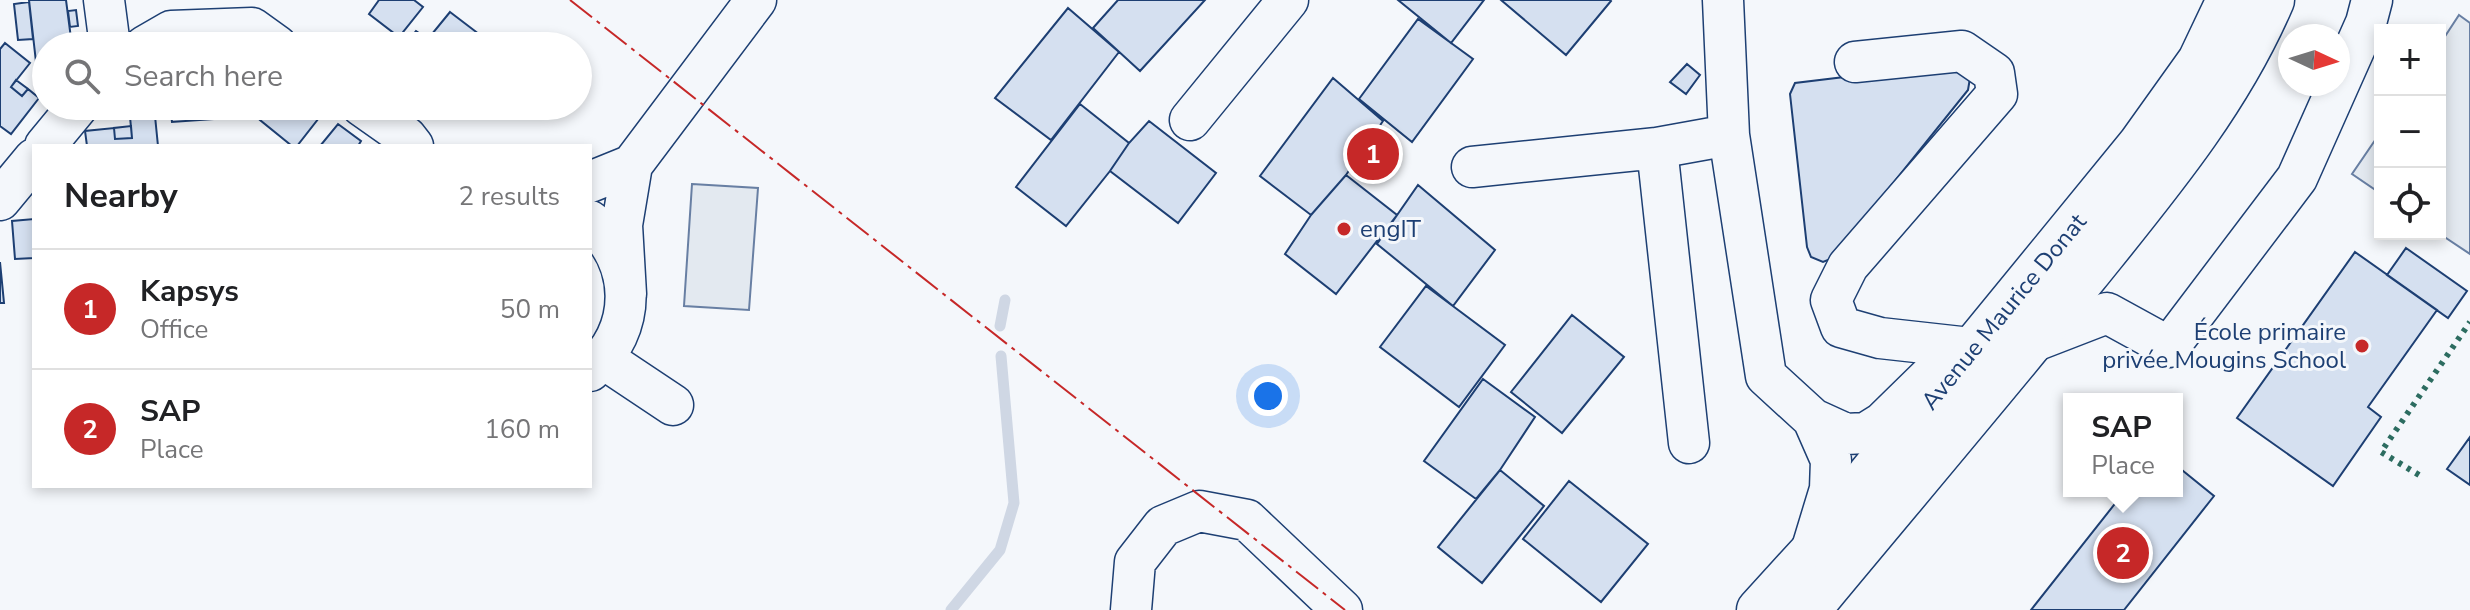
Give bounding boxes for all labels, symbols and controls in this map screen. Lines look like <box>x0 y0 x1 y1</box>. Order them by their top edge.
north arrow <box>2278 24 2350 96</box>
map controls <box>2374 24 2446 240</box>
button: + <box>2374 24 2446 96</box>
search box <box>32 32 592 120</box>
icon: search <box>60 54 104 98</box>
text: Search here <box>124 56 283 97</box>
button: − <box>2374 96 2446 168</box>
pin: 1 <box>1347 124 1399 184</box>
button: locate <box>2374 168 2446 240</box>
text: Nearby <box>64 173 178 219</box>
text: 2 results <box>459 179 560 214</box>
street label: Avenue Maurice Donat <box>1914 206 2094 416</box>
place label: engIT <box>1360 213 1422 245</box>
marker: engIT <box>1335 220 1353 238</box>
text: Kapsys <box>140 271 239 312</box>
text: 1 <box>82 292 98 327</box>
text: 50 m <box>500 292 560 327</box>
text: Office <box>140 312 208 347</box>
place label: École primaire privée Mougins School <box>2102 316 2346 376</box>
marker: École primaire privée Mougins School <box>2353 337 2371 355</box>
your location <box>1248 376 1288 416</box>
text: SAP <box>140 391 201 432</box>
popup <box>2063 393 2183 497</box>
text: SAP <box>2091 407 2152 448</box>
text: 2 <box>82 412 98 447</box>
text: 160 m <box>484 412 560 447</box>
text: Place <box>140 432 204 467</box>
text: Place <box>2091 448 2155 483</box>
pin: 2 <box>2097 523 2149 583</box>

